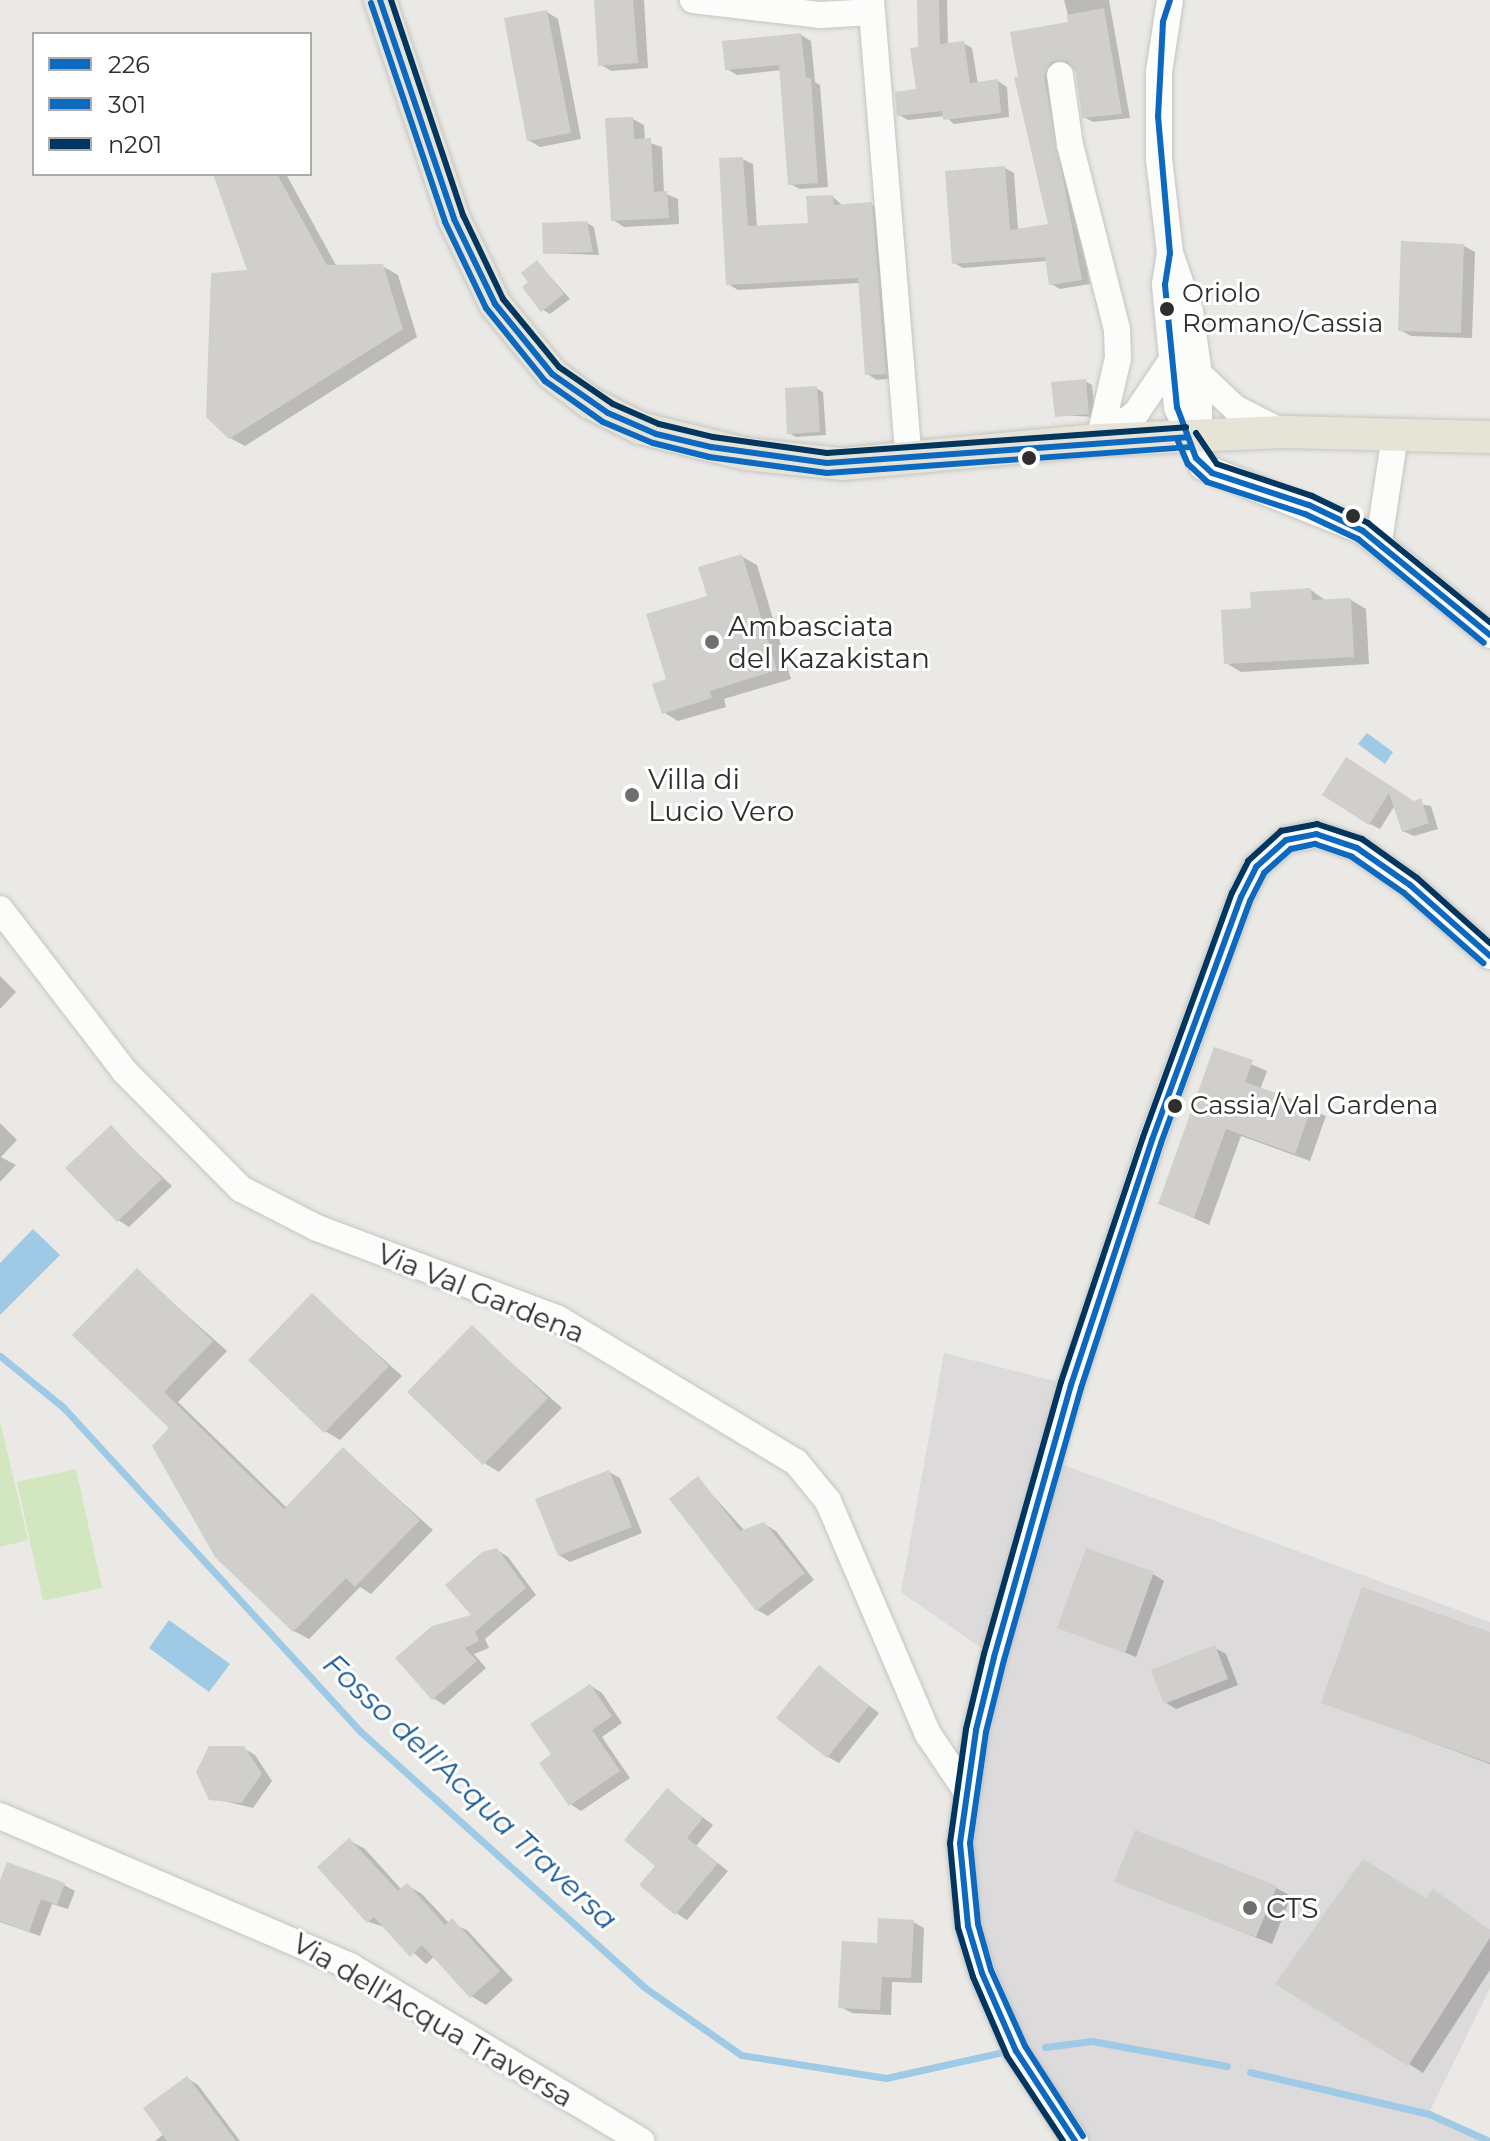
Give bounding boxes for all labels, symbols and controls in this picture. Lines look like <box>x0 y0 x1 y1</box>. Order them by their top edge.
legend <box>32 32 312 176</box>
text: 226 <box>108 50 150 79</box>
text: 301 <box>108 90 146 119</box>
text: n201 <box>108 130 162 159</box>
place label: Oriolo Romano/Cassia <box>1182 278 1383 340</box>
marker: Oriolo Romano/Cassia <box>1159 301 1175 317</box>
unlabelled marker <box>1021 450 1037 466</box>
unlabelled marker <box>1345 508 1361 524</box>
place label: Ambasciata del Kazakistan <box>728 609 930 675</box>
marker: Ambasciata del Kazakistan <box>703 633 721 651</box>
place label: Villa di Lucio Vero <box>648 762 794 828</box>
marker: Villa di Lucio Vero <box>623 786 641 804</box>
place label: Cassia/Val Gardena <box>1190 1090 1438 1122</box>
marker: Cassia/Val Gardena <box>1167 1098 1183 1114</box>
street label: Via Val Gardena <box>373 1236 589 1350</box>
water label: Fosso dell'Acqua Traversa <box>316 1646 624 1938</box>
place label: CTS <box>1266 1891 1318 1925</box>
marker: CTS <box>1241 1899 1259 1917</box>
street label: Via dell'Acqua Traversa <box>287 1926 579 2114</box>

